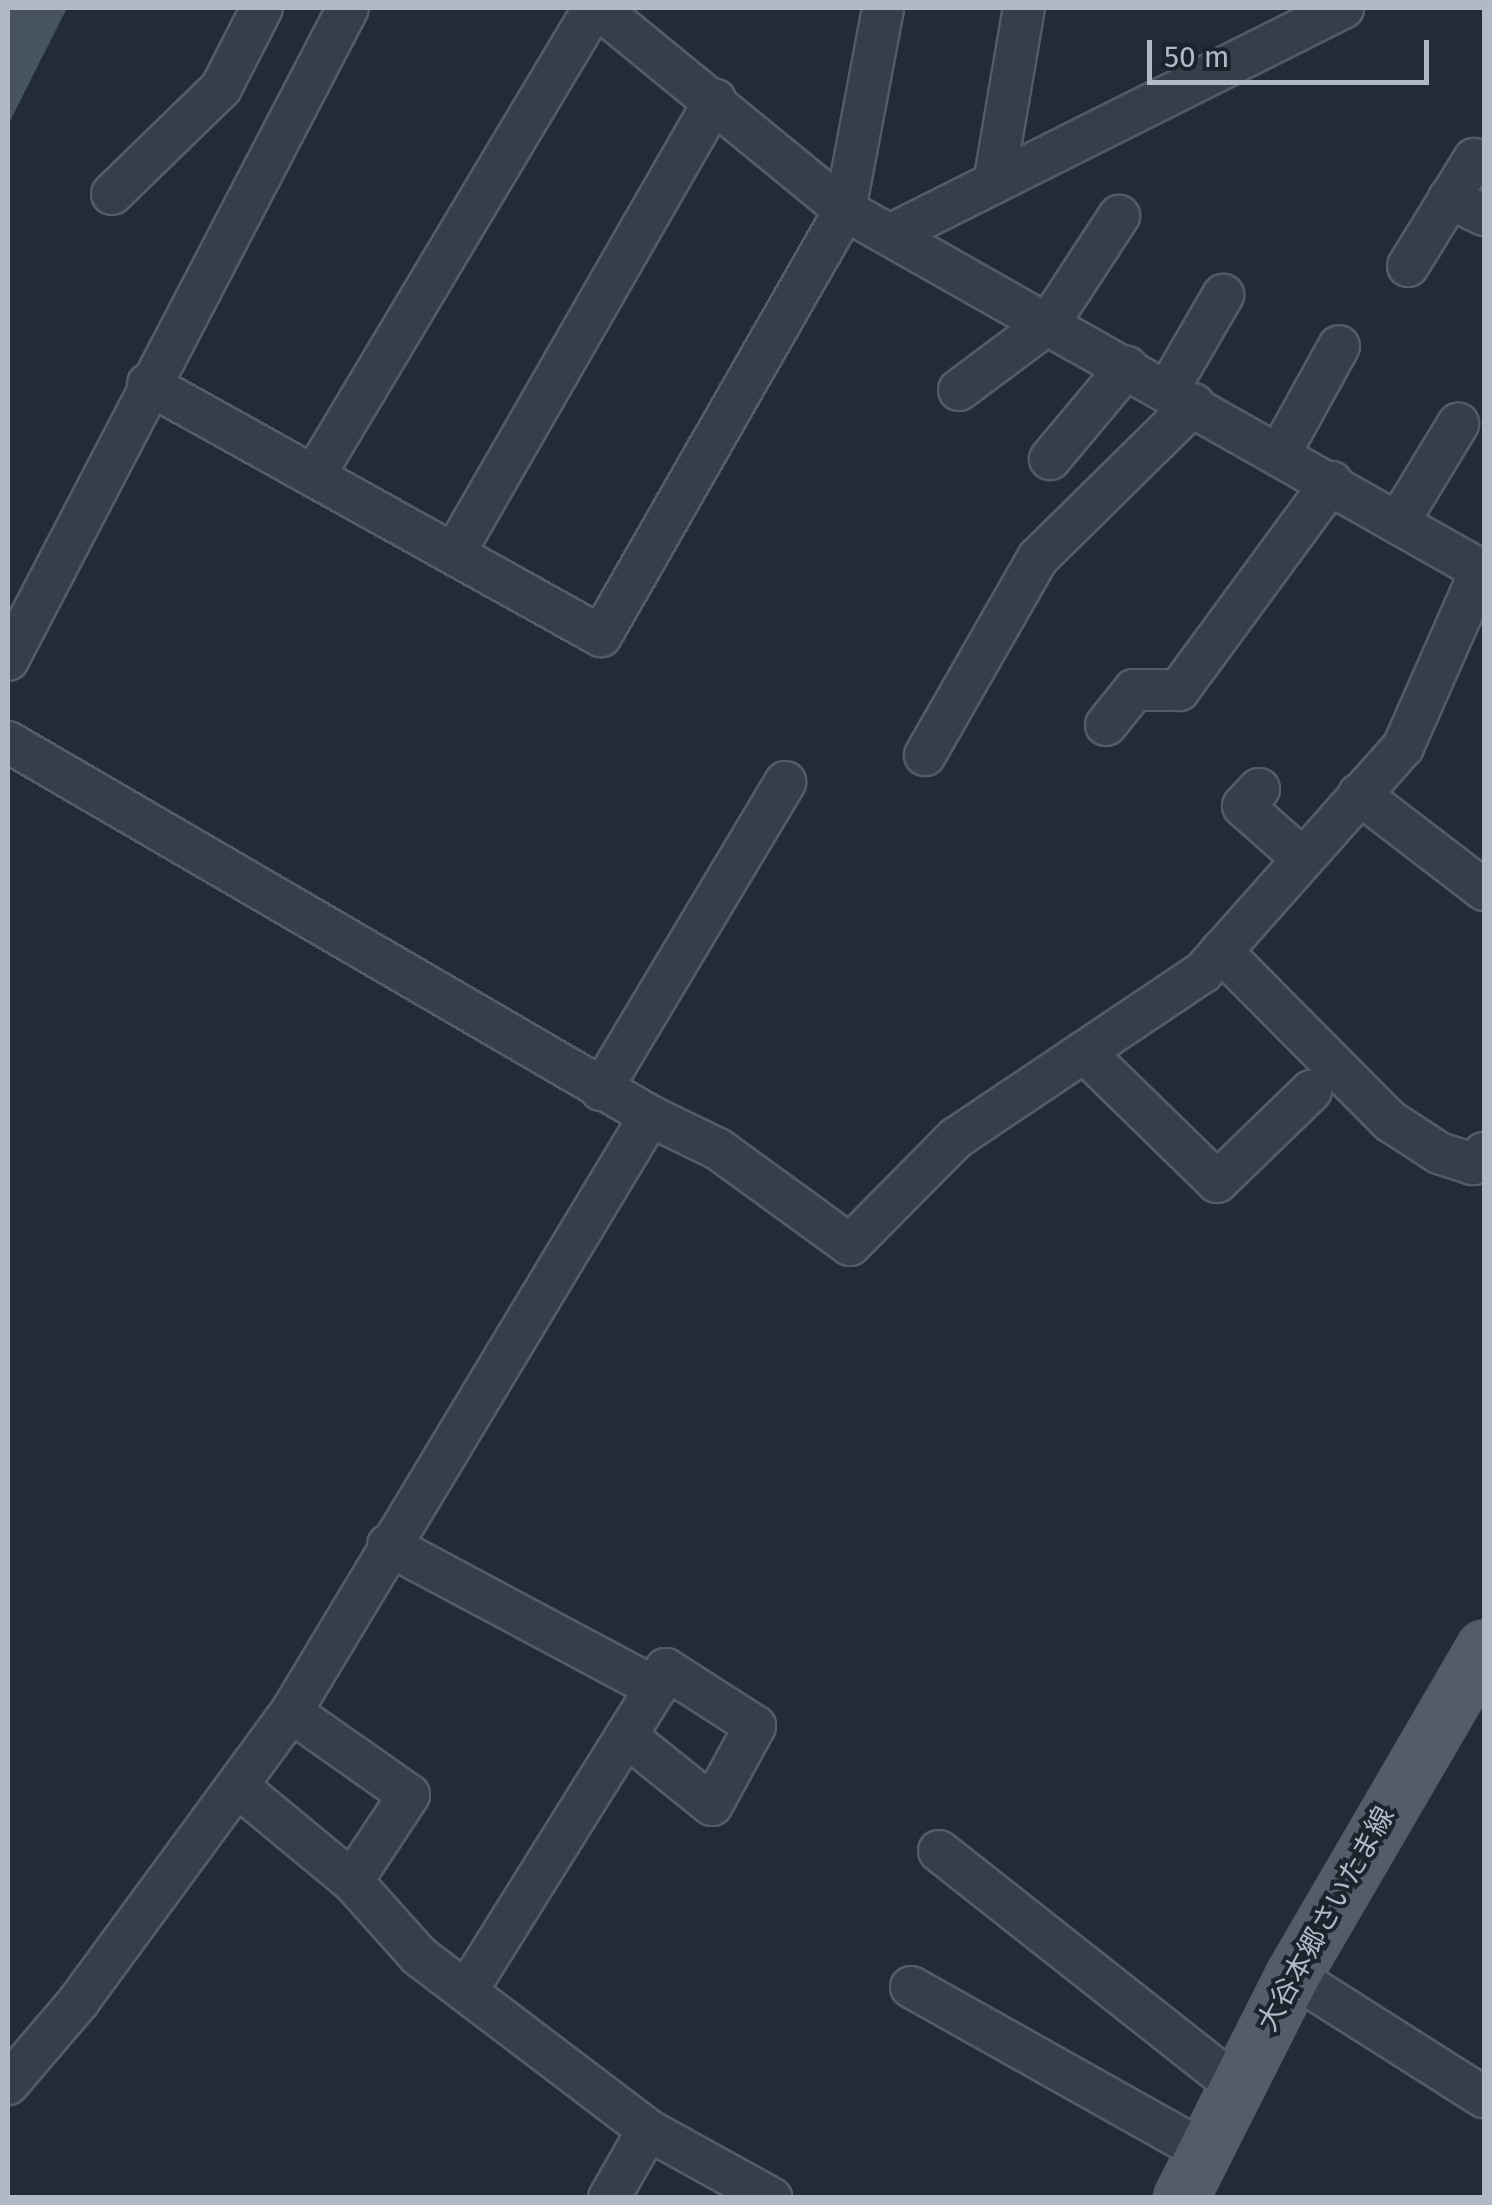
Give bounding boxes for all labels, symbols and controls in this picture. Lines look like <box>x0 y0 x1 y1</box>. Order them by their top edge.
scale bar <box>1152 20 1434 82</box>
text: 50 m <box>1164 39 1229 75</box>
street label: 大谷本郷さいたま線 <box>1250 1801 1402 2037</box>

